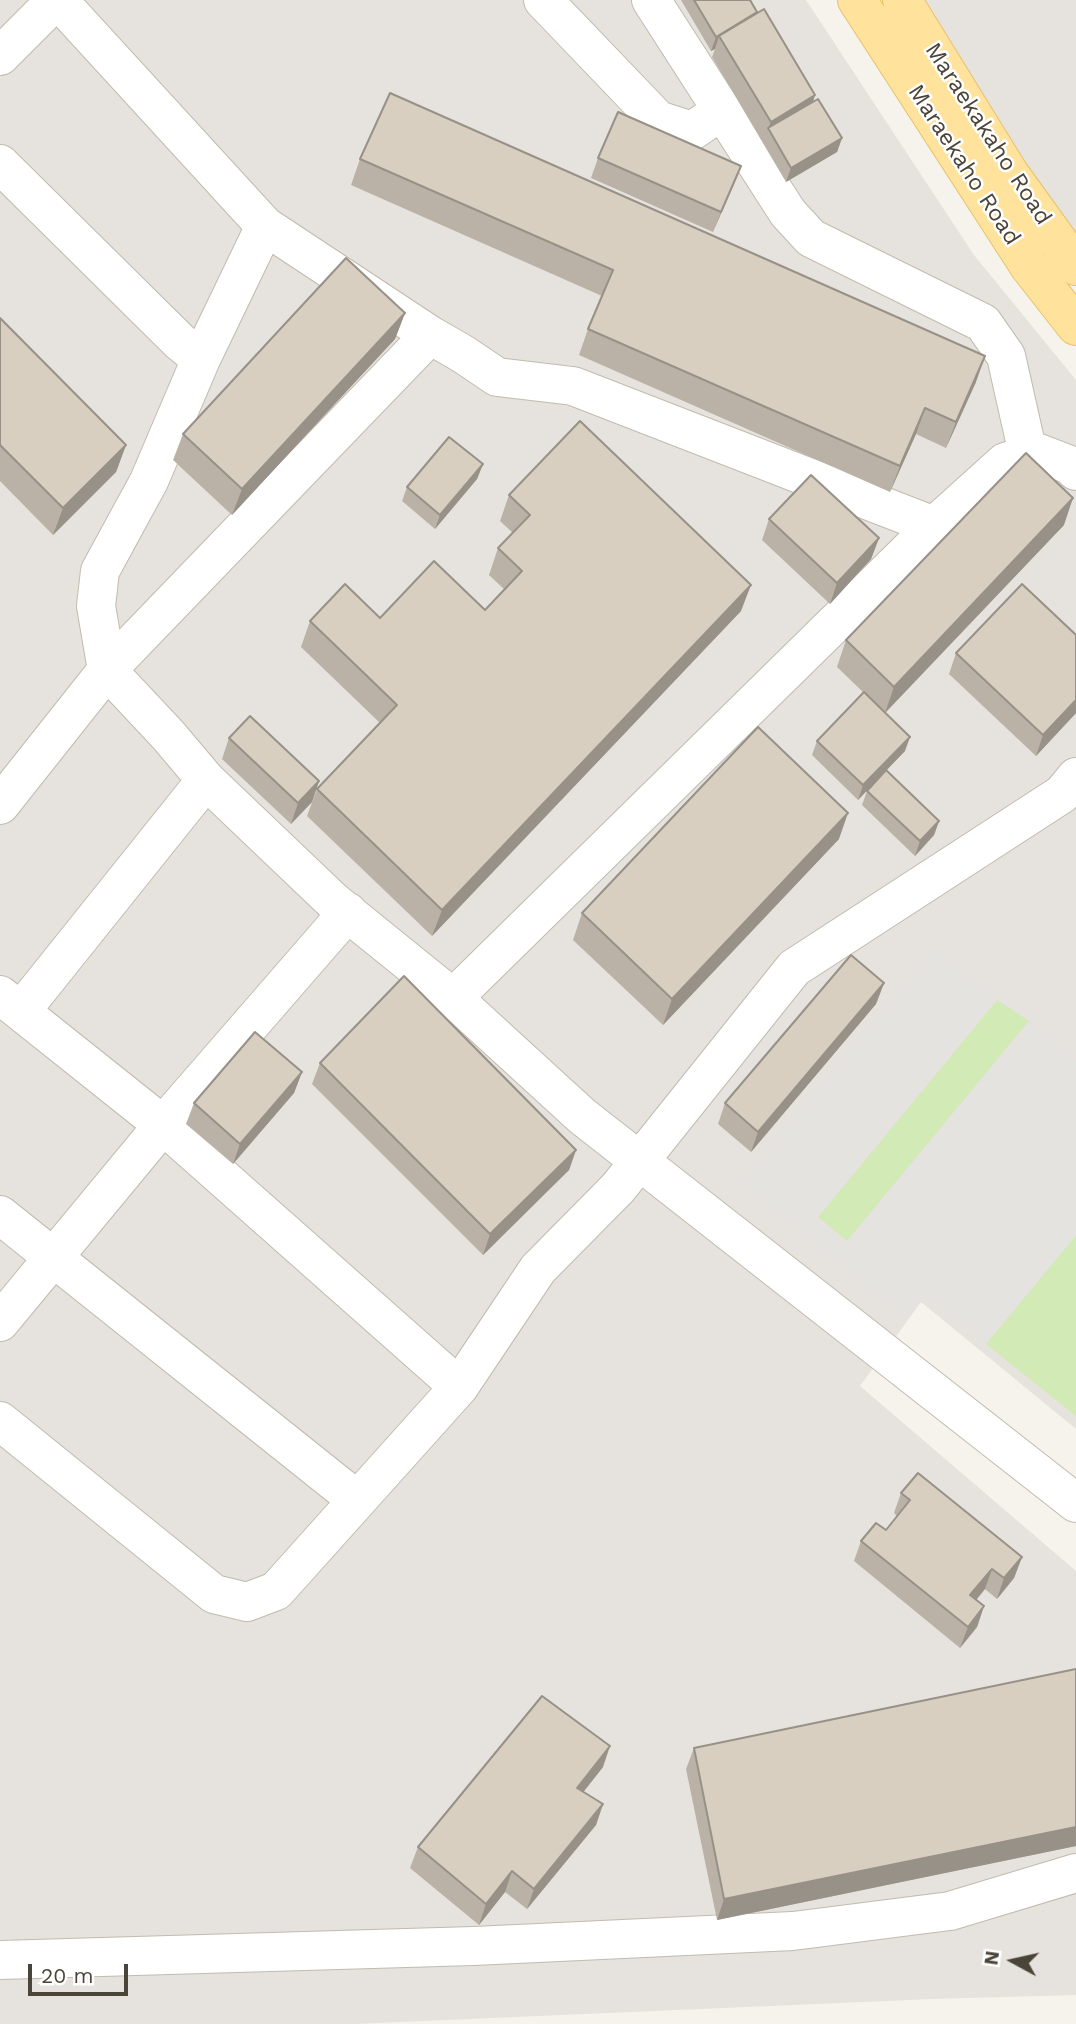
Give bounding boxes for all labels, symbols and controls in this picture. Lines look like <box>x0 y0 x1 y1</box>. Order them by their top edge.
street label: Maraekakaho Road <box>919 38 1057 230</box>
street label: Maraekaho Road <box>902 80 1026 250</box>
north arrow <box>978 1926 1048 1996</box>
text: N <box>979 1949 1004 1967</box>
scale bar <box>32 1951 131 1995</box>
text: 20 m <box>41 1963 93 1988</box>

